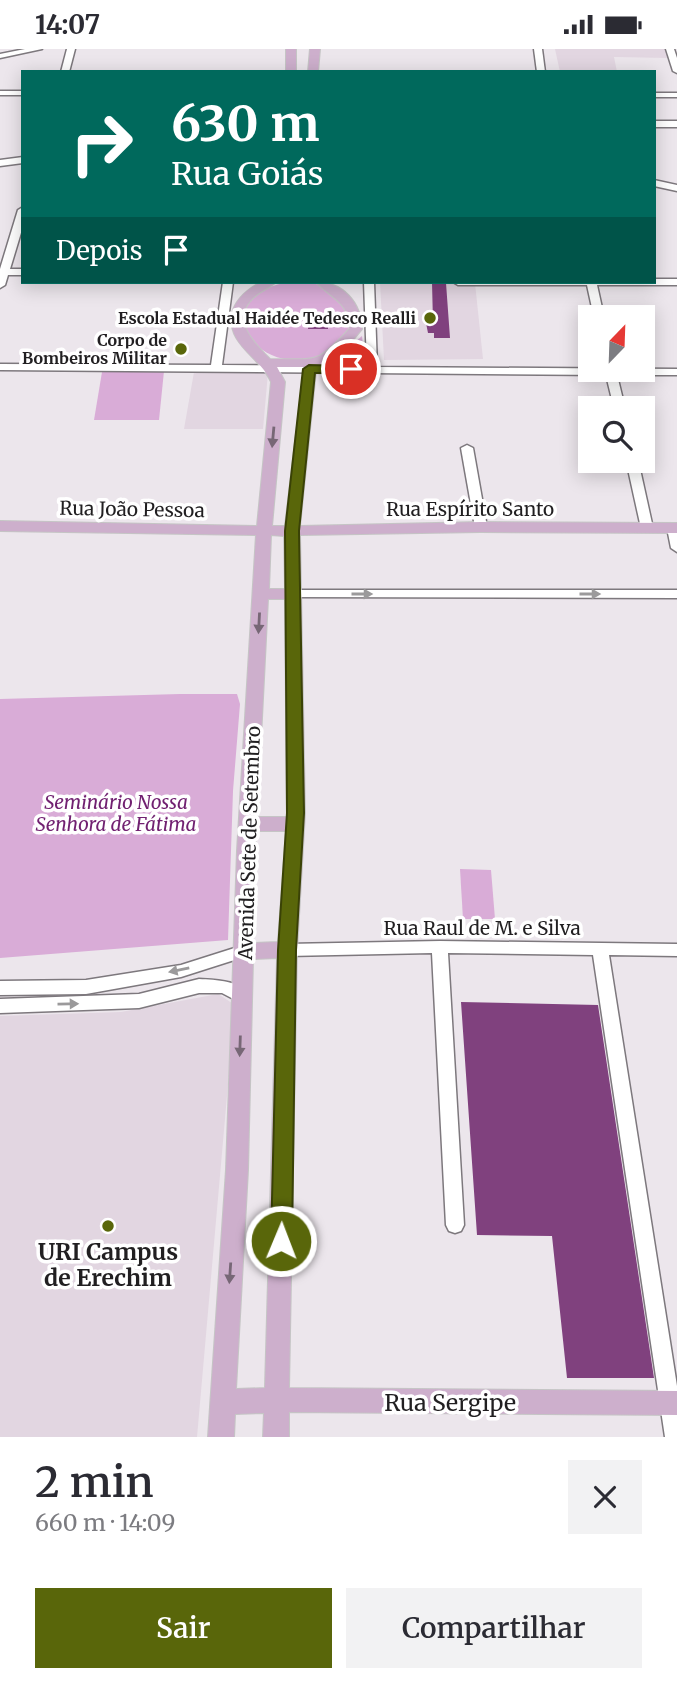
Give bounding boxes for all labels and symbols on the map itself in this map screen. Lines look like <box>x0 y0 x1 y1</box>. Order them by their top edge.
north arrow <box>578 305 654 381</box>
place label: Escola Estadual Haidée Tedesco Realli <box>118 308 417 328</box>
marker: Escola Estadual Haidée Tedesco Realli <box>422 310 438 326</box>
place label: Corpo de Bombeiros Militar <box>22 330 168 368</box>
pin <box>321 339 381 399</box>
marker: Corpo de Bombeiros Militar <box>173 341 189 357</box>
one-way arrow <box>267 426 278 448</box>
street label: Rua João Pessoa <box>59 496 205 522</box>
street label: Rua Espírito Santo <box>386 497 554 521</box>
one-way arrow <box>351 588 373 600</box>
one-way arrow <box>579 588 601 600</box>
one-way arrow <box>253 612 264 634</box>
street label: Avenida Sete de Setembro <box>233 726 265 961</box>
park label: Seminário Nossa Senhora de Fátima <box>36 790 197 836</box>
street label: Rua Raul de M. e Silva <box>383 916 581 940</box>
one-way arrow <box>167 965 189 976</box>
one-way arrow <box>57 999 79 1010</box>
one-way arrow <box>235 1035 246 1057</box>
position arrow <box>244 1204 318 1278</box>
marker: URI Campus de Erechim <box>100 1218 116 1234</box>
place label: URI Campus de Erechim <box>38 1237 178 1292</box>
one-way arrow <box>225 1262 236 1284</box>
street label: Rua Sergipe <box>384 1388 516 1417</box>

